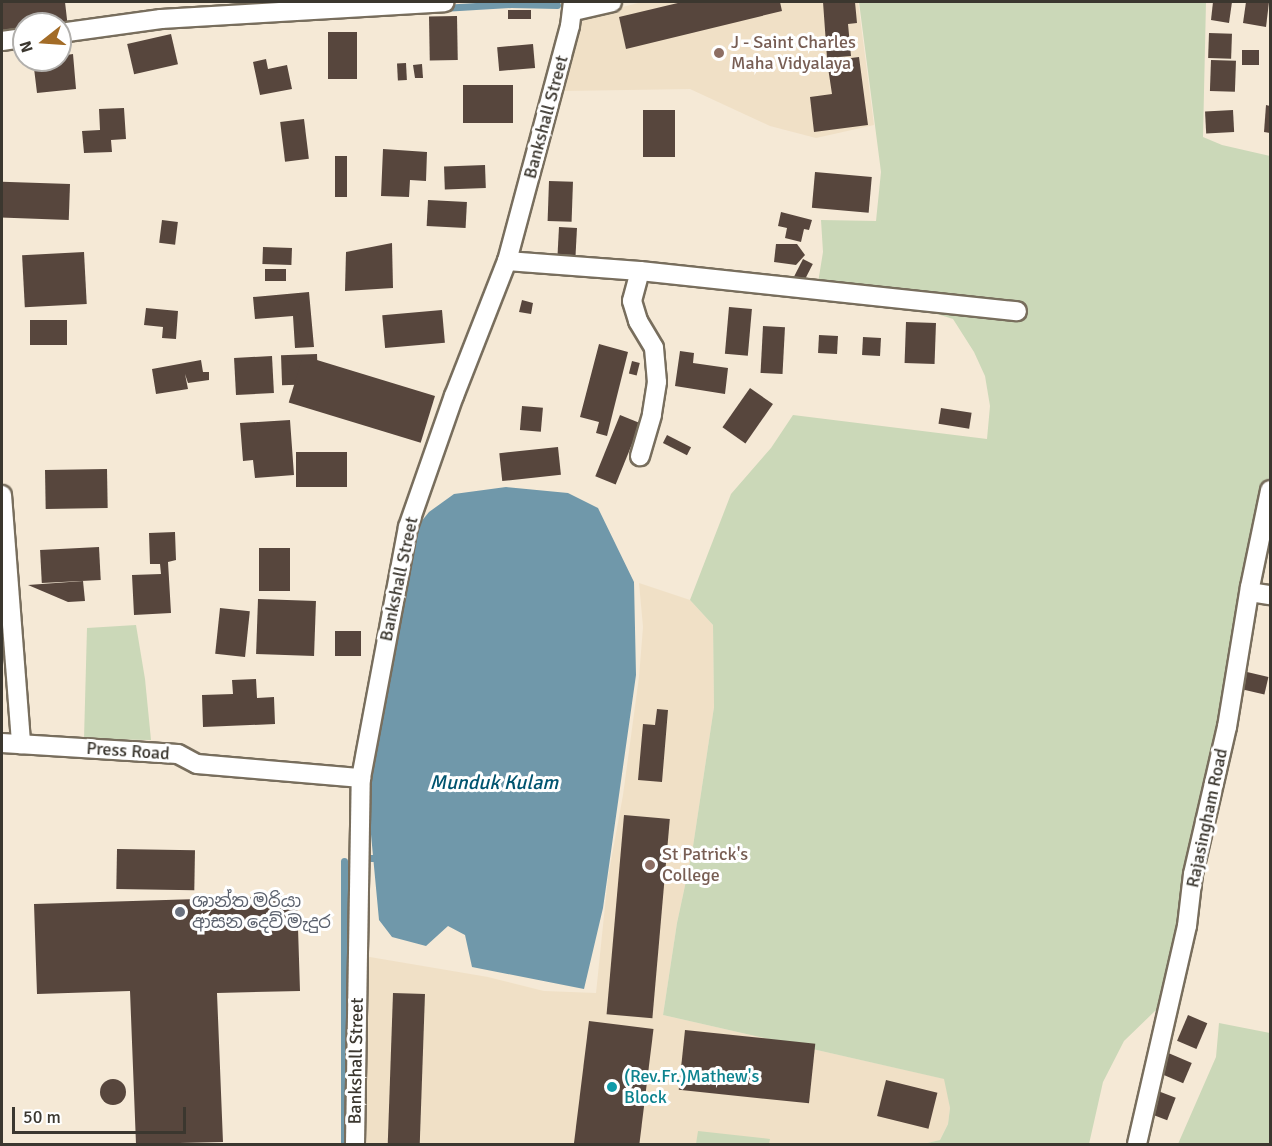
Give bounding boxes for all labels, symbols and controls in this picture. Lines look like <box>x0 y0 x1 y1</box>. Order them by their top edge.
north arrow <box>12 12 72 72</box>
place label: J - Saint Charles Maha Vidyalaya <box>731 32 856 74</box>
text: N <box>16 38 38 55</box>
marker: J - Saint Charles Maha Vidyalaya <box>712 46 726 60</box>
street label: Bankshall Street <box>519 53 573 181</box>
street label: Bankshall Street <box>375 515 423 643</box>
street label: Press Road <box>86 737 170 765</box>
street label: Rajasingham Road <box>1182 746 1232 890</box>
water label: Munduk Kulam <box>430 770 558 794</box>
place label: St Patrick's College <box>662 844 748 886</box>
marker: St Patrick's College <box>643 858 657 872</box>
place label: ශාන්ත මරියා ආසන දෙව් මැදුර <box>192 891 331 934</box>
marker: ශාන්ත මරියා ආසන දෙව් මැදුර <box>173 905 187 919</box>
street label: Bankshall Street <box>344 997 368 1125</box>
place label: (Rev.Fr.)Mathew's Block <box>624 1066 759 1108</box>
marker: (Rev.Fr.)Mathew's Block <box>605 1080 619 1094</box>
scale bar <box>15 1095 189 1133</box>
text: 50 m <box>23 1106 61 1128</box>

